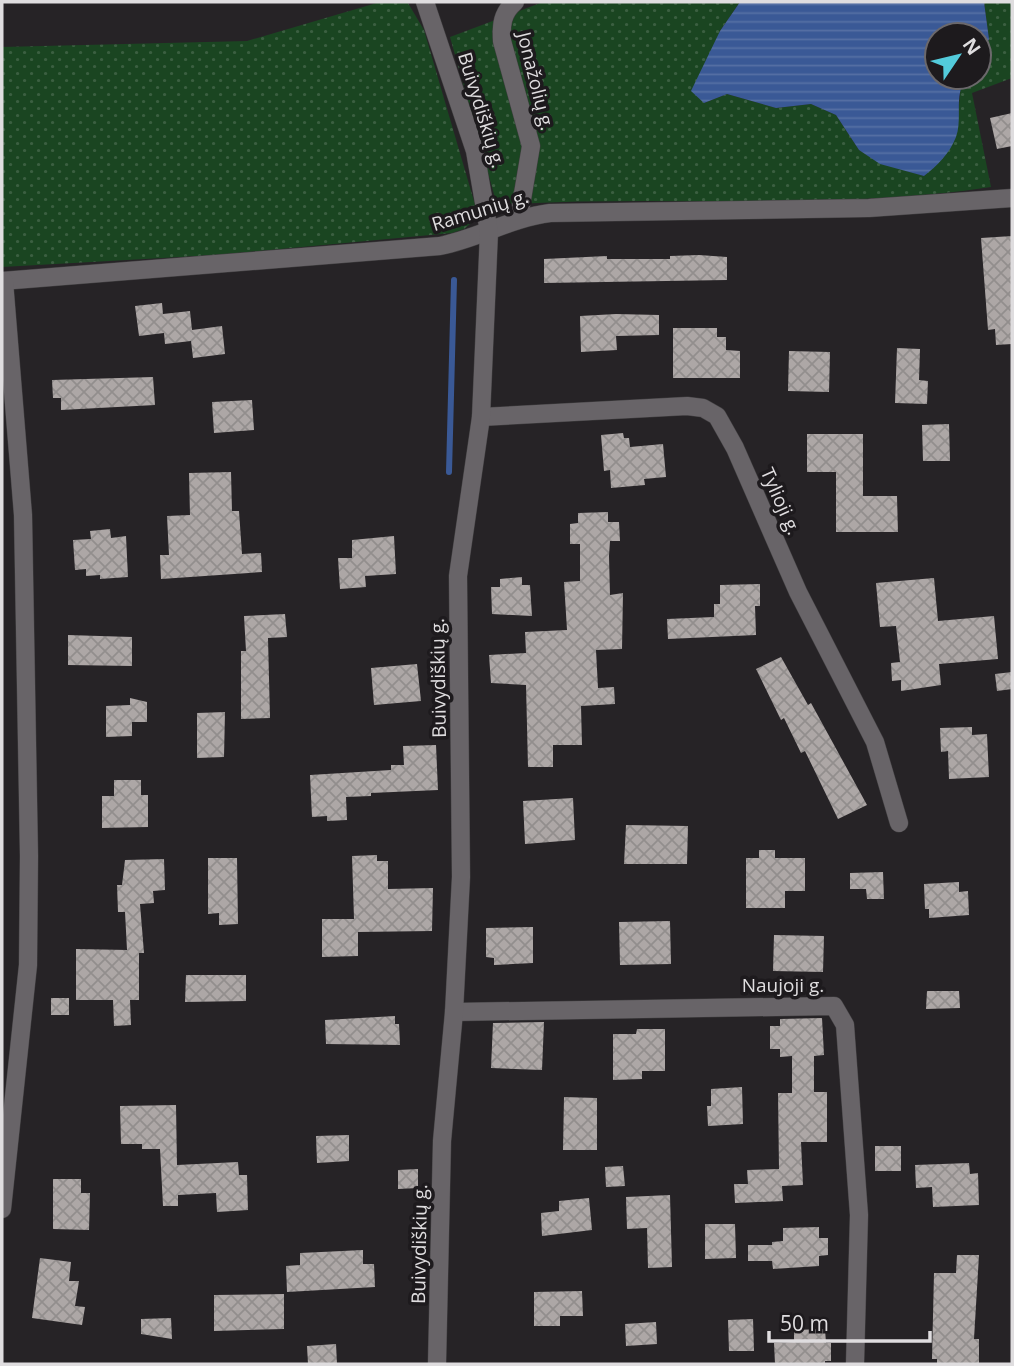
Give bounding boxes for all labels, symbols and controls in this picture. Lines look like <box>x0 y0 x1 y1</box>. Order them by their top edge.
north arrow <box>923 21 993 91</box>
street label: Jonažolių g. <box>511 27 561 133</box>
text: N <box>957 32 987 60</box>
street label: Buivydiškių g. <box>452 49 512 171</box>
street label: Ramunių g. <box>428 183 532 237</box>
street label: Tylioji g. <box>755 463 807 539</box>
street label: Buivydiškių g. <box>424 618 452 738</box>
street label: Naujoji g. <box>742 972 824 998</box>
street label: Buivydiškių g. <box>405 1184 433 1304</box>
scale bar <box>769 1300 930 1344</box>
text: 50 m <box>780 1309 829 1337</box>

